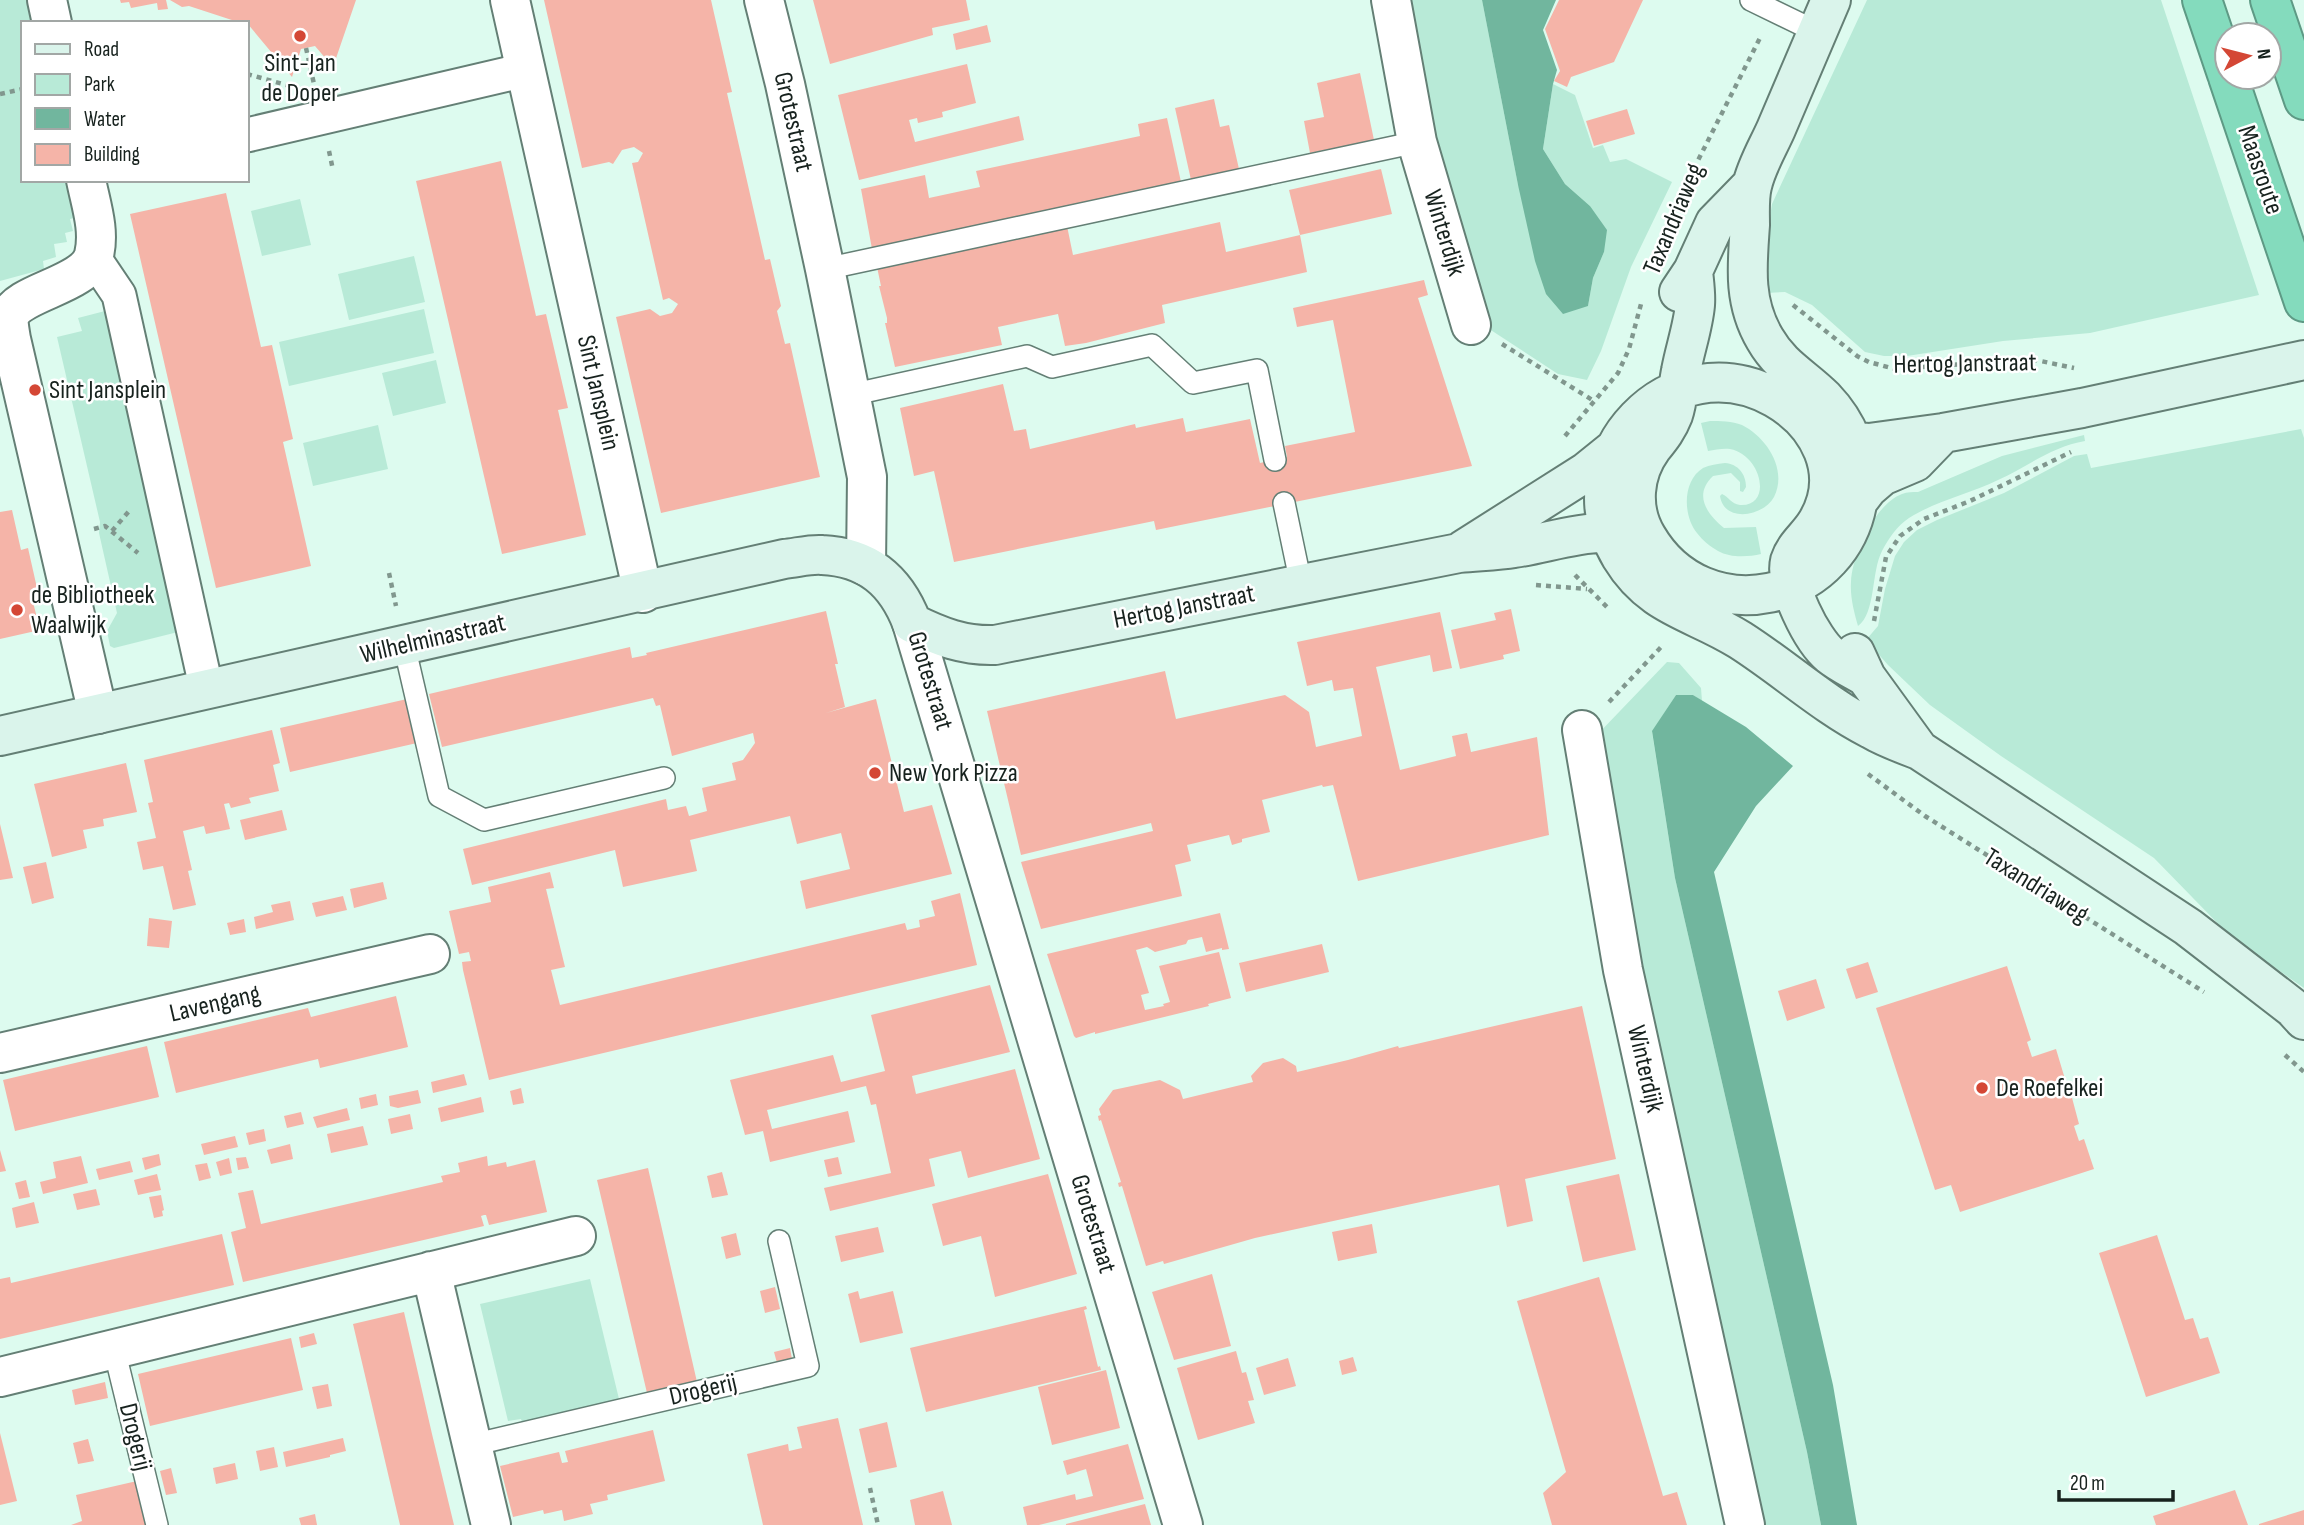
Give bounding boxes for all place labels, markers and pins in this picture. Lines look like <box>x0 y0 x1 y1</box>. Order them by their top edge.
marker: Sint-Jan de Doper <box>292 28 308 44</box>
place label: Sint-Jan de Doper <box>261 48 339 109</box>
place label: Sint Jansplein <box>49 375 166 406</box>
marker: Sint Jansplein <box>27 382 43 398</box>
place label: de Bibliotheek Waalwijk <box>31 580 155 641</box>
marker: de Bibliotheek Waalwijk <box>9 602 25 618</box>
place label: New York Pizza <box>889 758 1018 789</box>
marker: New York Pizza <box>867 765 883 781</box>
place label: De Roefelkei <box>1996 1073 2103 1104</box>
marker: De Roefelkei <box>1974 1080 1990 1096</box>

